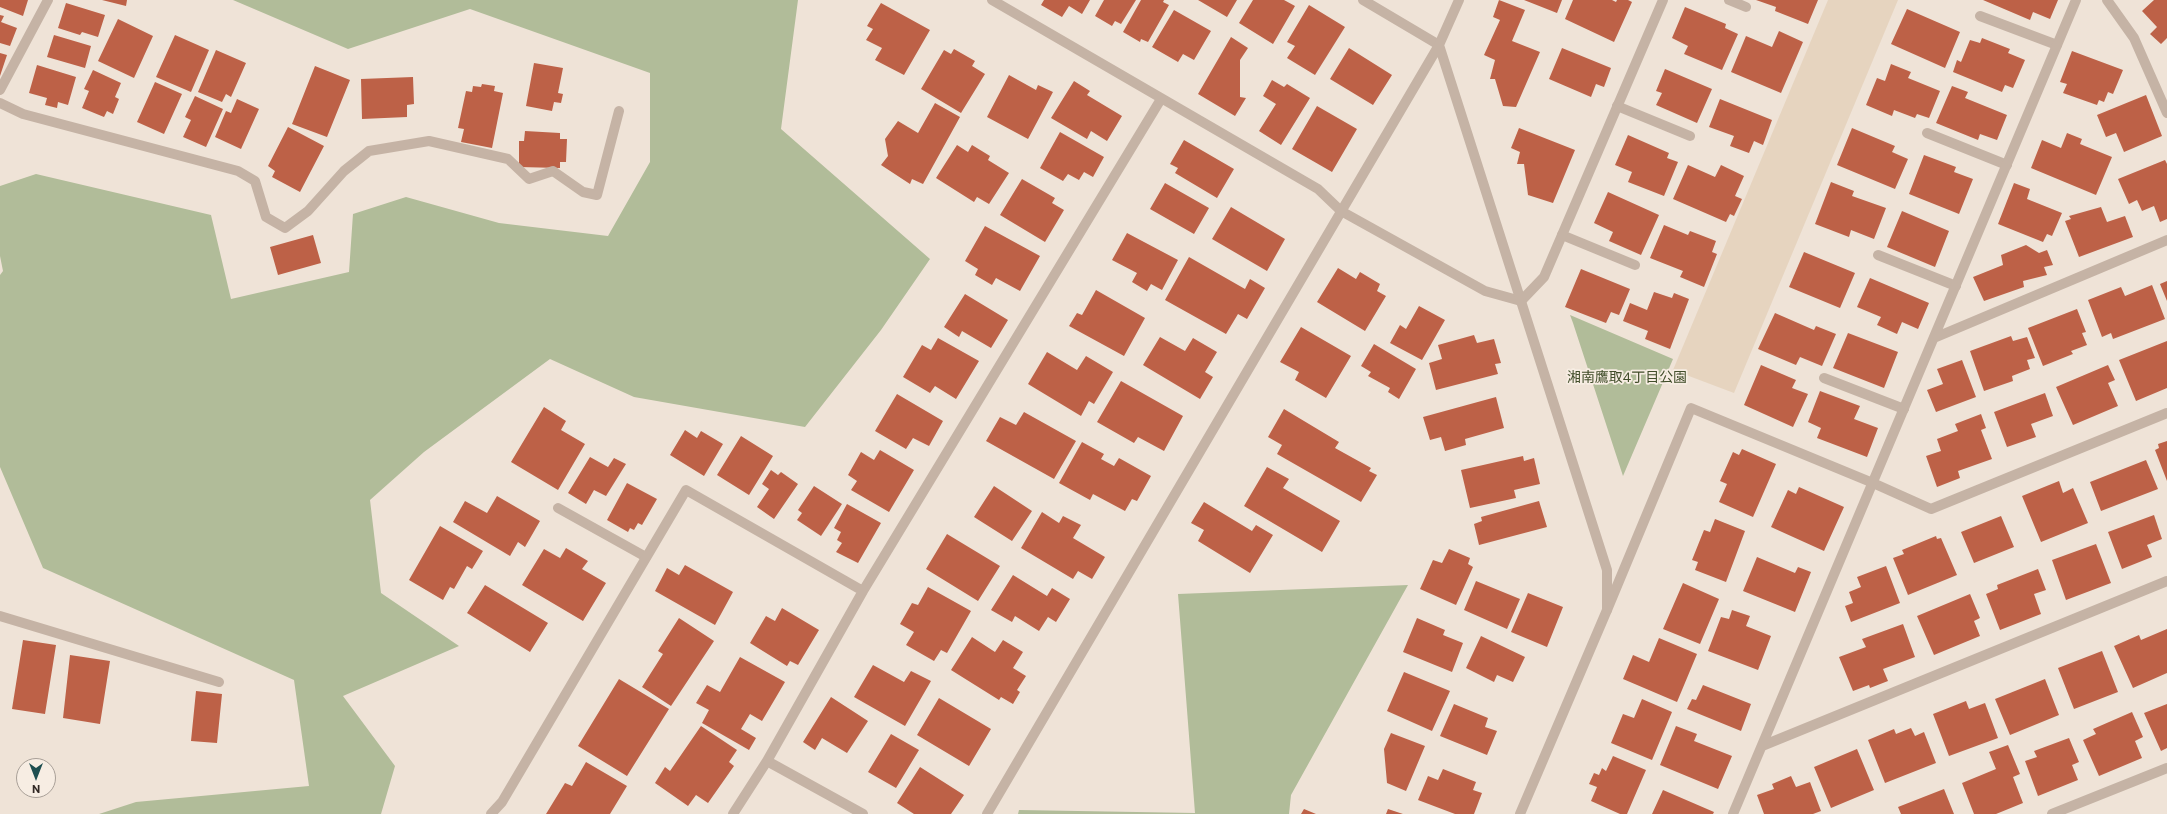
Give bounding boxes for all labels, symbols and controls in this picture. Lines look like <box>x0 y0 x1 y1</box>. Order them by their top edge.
park label: 湘南鷹取4丁目公園 <box>1567 369 1687 385</box>
north arrow <box>16 758 56 798</box>
text: N <box>32 783 40 796</box>

